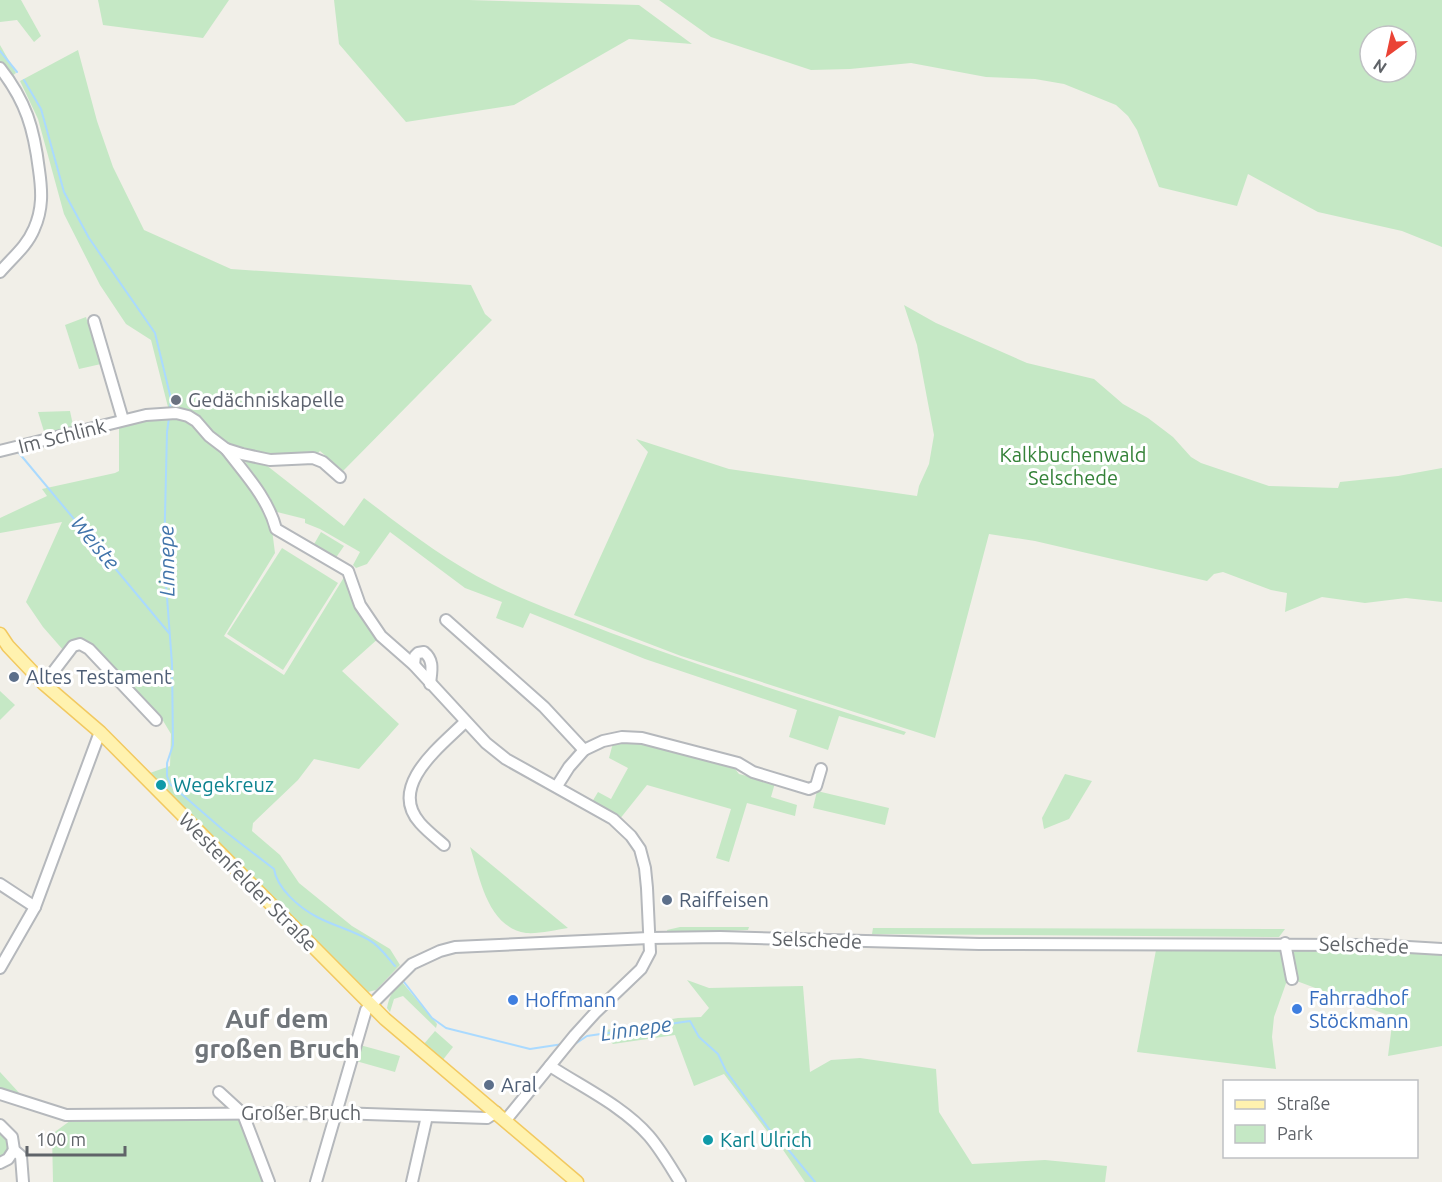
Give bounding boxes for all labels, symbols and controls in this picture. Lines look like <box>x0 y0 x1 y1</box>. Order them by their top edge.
north arrow <box>1358 24 1418 84</box>
text: N <box>1370 56 1390 77</box>
place label: Gedächniskapelle <box>188 388 345 411</box>
marker: Gedächniskapelle <box>169 393 183 407</box>
street label: Im Schlink <box>16 413 108 458</box>
park label: Kalkbuchenwald Selschede <box>1000 443 1146 489</box>
water label: Weiste <box>67 511 125 574</box>
water label: Linnepe <box>153 525 179 597</box>
place label: Altes Testament <box>26 665 172 688</box>
marker: Altes Testament <box>7 670 21 684</box>
place label: Wegekreuz <box>173 773 274 796</box>
marker: Wegekreuz <box>154 778 168 792</box>
street label: Westenfelder Straße <box>174 808 322 956</box>
place label: Raiffeisen <box>679 888 769 911</box>
marker: Raiffeisen <box>660 893 674 907</box>
street label: Selschede <box>772 926 862 953</box>
street label: Selschede <box>1319 931 1409 958</box>
place label: Fahrradhof Stöckmann <box>1309 986 1409 1032</box>
place label: Hoffmann <box>525 988 616 1011</box>
marker: Hoffmann <box>506 993 520 1007</box>
marker: Fahrradhof Stöckmann <box>1290 1002 1304 1016</box>
district label: Auf dem großen Bruch <box>194 1004 360 1063</box>
water label: Linnepe <box>599 1011 673 1045</box>
place label: Aral <box>501 1073 537 1096</box>
marker: Aral <box>482 1078 496 1092</box>
legend <box>1223 1080 1418 1158</box>
text: Straße <box>1277 1093 1330 1113</box>
street label: Großer Bruch <box>241 1101 361 1124</box>
scale bar <box>27 1119 124 1157</box>
text: Park <box>1277 1123 1313 1143</box>
place label: Karl Ulrich <box>720 1128 812 1151</box>
text: 100 m <box>36 1129 86 1149</box>
marker: Karl Ulrich <box>701 1133 715 1147</box>

